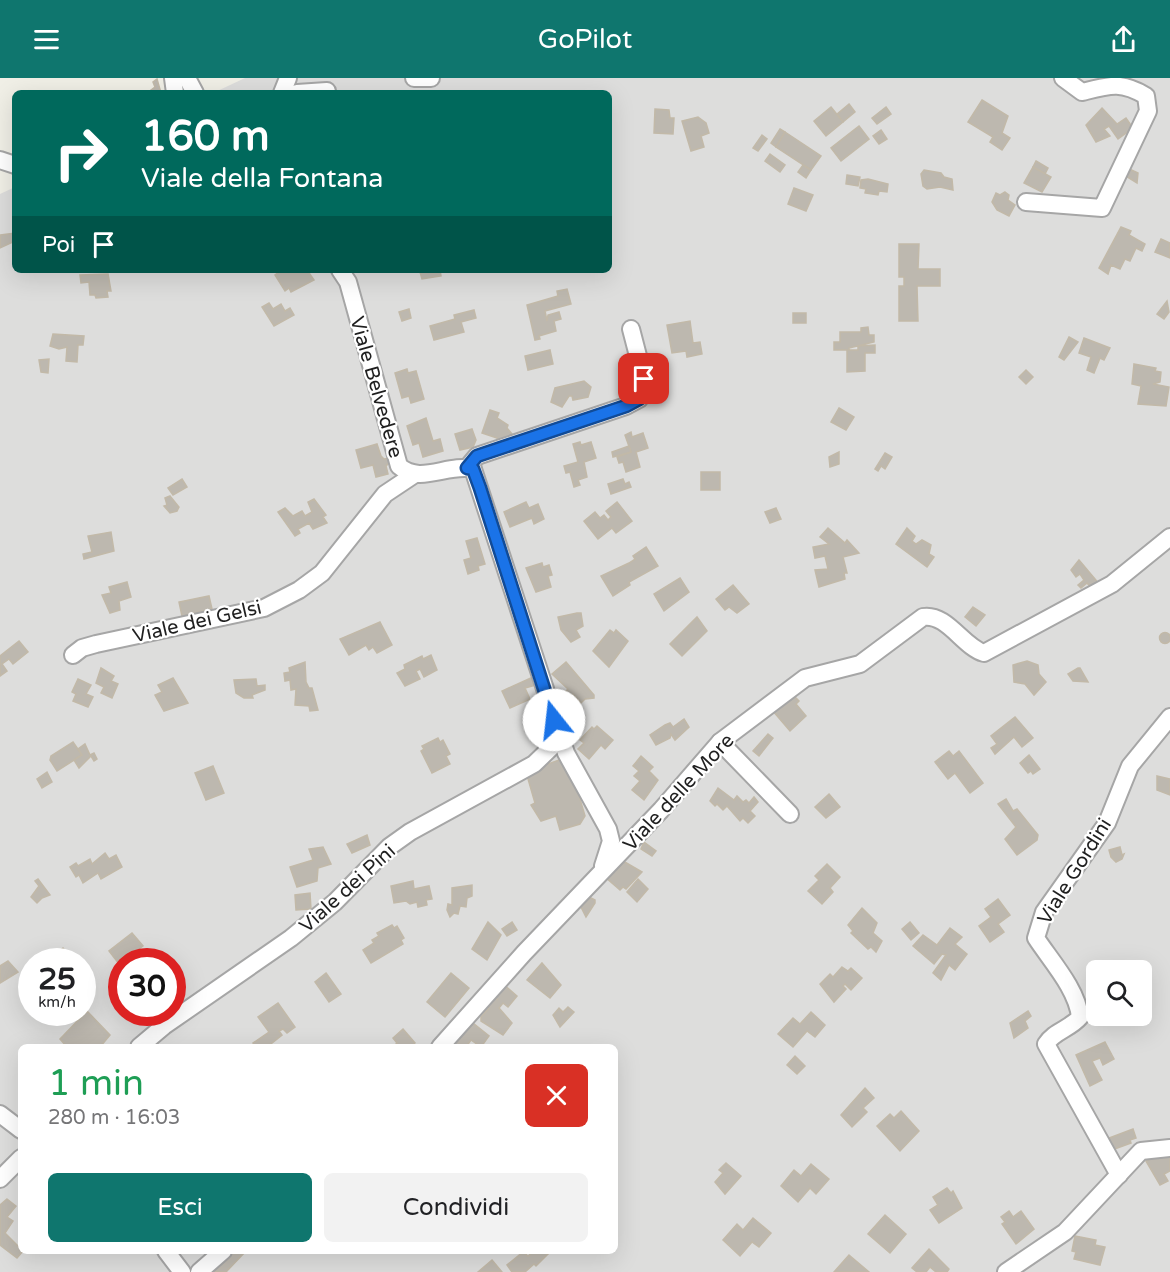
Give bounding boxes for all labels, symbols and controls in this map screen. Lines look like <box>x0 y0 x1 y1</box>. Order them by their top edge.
icon: menu <box>30 23 63 56</box>
text: GoPilot <box>538 23 632 56</box>
icon: share <box>1107 23 1140 56</box>
text: 160 m <box>141 111 270 162</box>
icon: right <box>42 114 120 192</box>
text: Viale della Fontana <box>141 162 383 195</box>
icon: arrive <box>87 228 120 261</box>
text: Poi <box>42 232 75 258</box>
street label: Viale Belvedere <box>344 314 408 461</box>
pin <box>618 353 669 404</box>
icon: arrive <box>627 362 660 395</box>
street label: Viale dei Gelsi <box>130 595 264 648</box>
position arrow <box>522 688 586 752</box>
street label: Viale delle More <box>618 729 739 856</box>
street label: Viale Gordini <box>1033 814 1117 929</box>
street label: Viale dei Pini <box>295 839 401 938</box>
speed limit sign: 30 <box>108 948 186 1026</box>
map controls <box>1086 960 1152 1026</box>
button: search <box>1086 960 1152 1026</box>
text: 25 <box>38 961 76 998</box>
text: km/h <box>38 993 76 1011</box>
text: 1 min <box>48 1062 144 1105</box>
button: close <box>525 1064 588 1127</box>
text: 280 m · 16:03 <box>48 1106 180 1130</box>
button: Esci <box>48 1173 312 1242</box>
button: Condividi <box>324 1173 588 1242</box>

